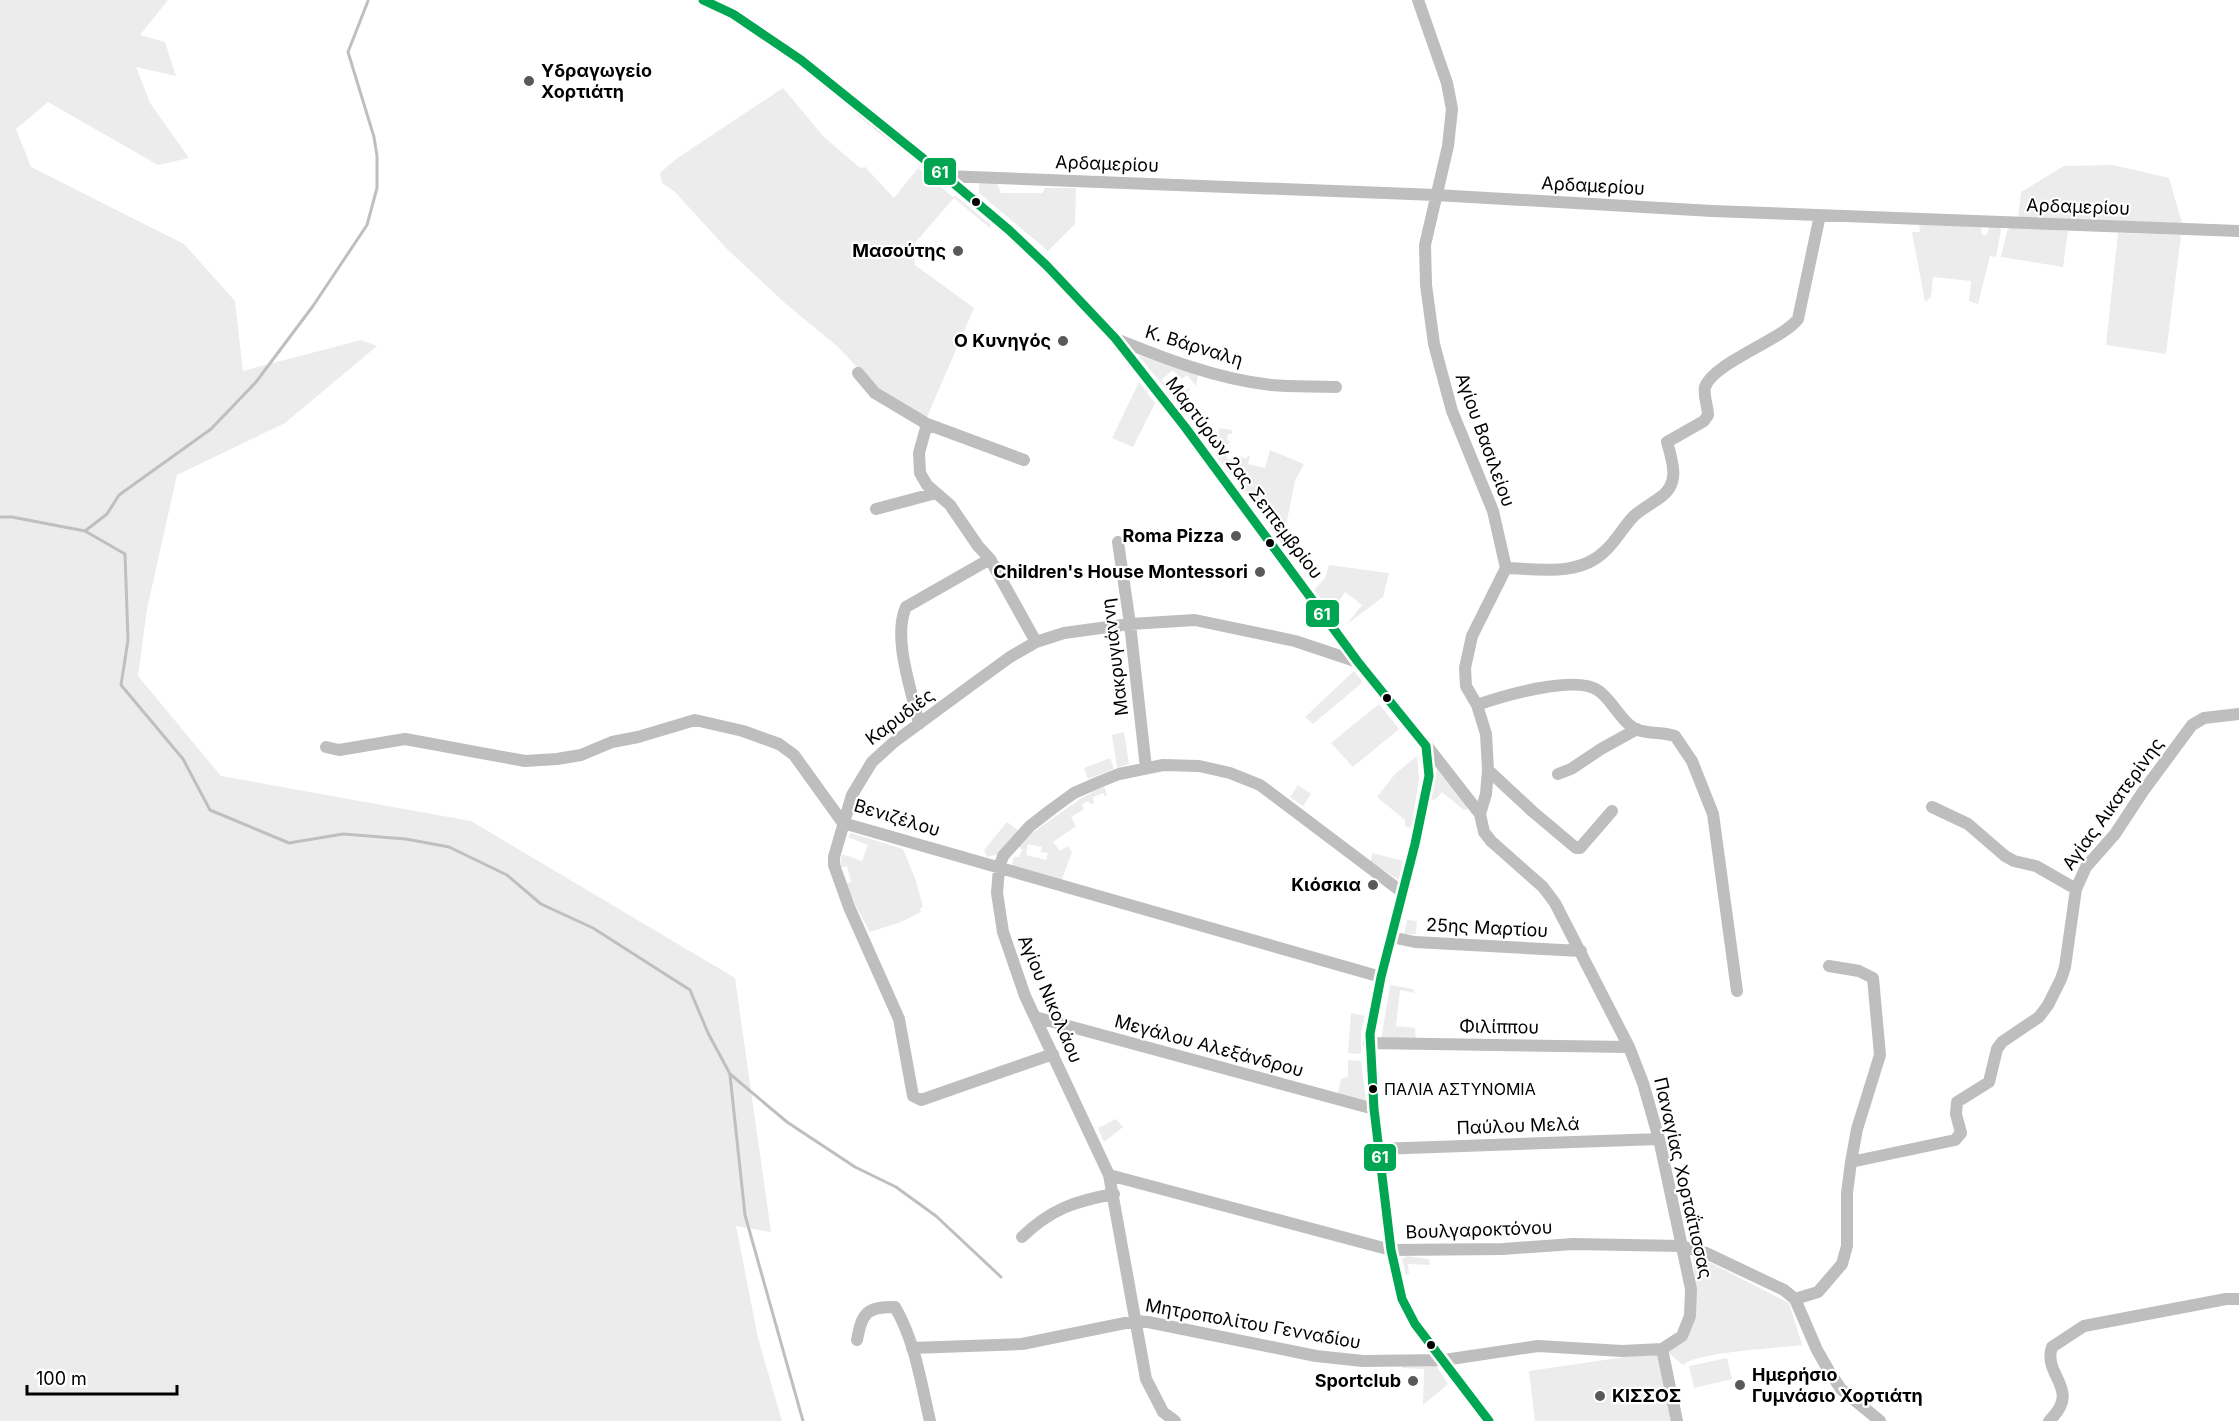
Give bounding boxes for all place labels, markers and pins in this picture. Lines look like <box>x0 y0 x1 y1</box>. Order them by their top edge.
place label: Υδραγωγείο Χορτιάτη <box>541 60 652 102</box>
marker: Υδραγωγείο Χορτιάτη <box>522 74 536 88</box>
unlabelled marker <box>970 196 982 208</box>
place label: Μασούτης <box>852 240 946 261</box>
marker: Μασούτης <box>951 244 965 258</box>
place label: Ο Κυνηγός <box>954 330 1051 351</box>
marker: Ο Κυνηγός <box>1056 334 1070 348</box>
place label: Roma Pizza <box>1123 525 1224 546</box>
marker: Roma Pizza <box>1229 529 1243 543</box>
unlabelled marker <box>1264 537 1276 549</box>
place label: Children's House Montessori <box>993 561 1248 582</box>
marker: Children's House Montessori <box>1253 565 1267 579</box>
unlabelled marker <box>1381 692 1393 704</box>
place label: Κιόσκια <box>1291 874 1361 895</box>
marker: Κιόσκια <box>1366 878 1380 892</box>
place label: ΠΑΛΙΑ ΑΣΤΥΝΟΜΙΑ <box>1384 1079 1536 1099</box>
marker: ΠΑΛΙΑ ΑΣΤΥΝΟΜΙΑ <box>1367 1083 1379 1095</box>
unlabelled marker <box>1425 1339 1437 1351</box>
place label: Ημερήσιο Γυμνάσιο Χορτιάτη <box>1752 1364 1923 1406</box>
place label: Sportclub <box>1315 1370 1401 1391</box>
marker: Sportclub <box>1406 1374 1420 1388</box>
marker: Ημερήσιο Γυμνάσιο Χορτιάτη <box>1733 1378 1747 1392</box>
place label: ΚΙΣΣΟΣ <box>1612 1385 1681 1406</box>
marker: ΚΙΣΣΟΣ <box>1593 1389 1607 1403</box>

